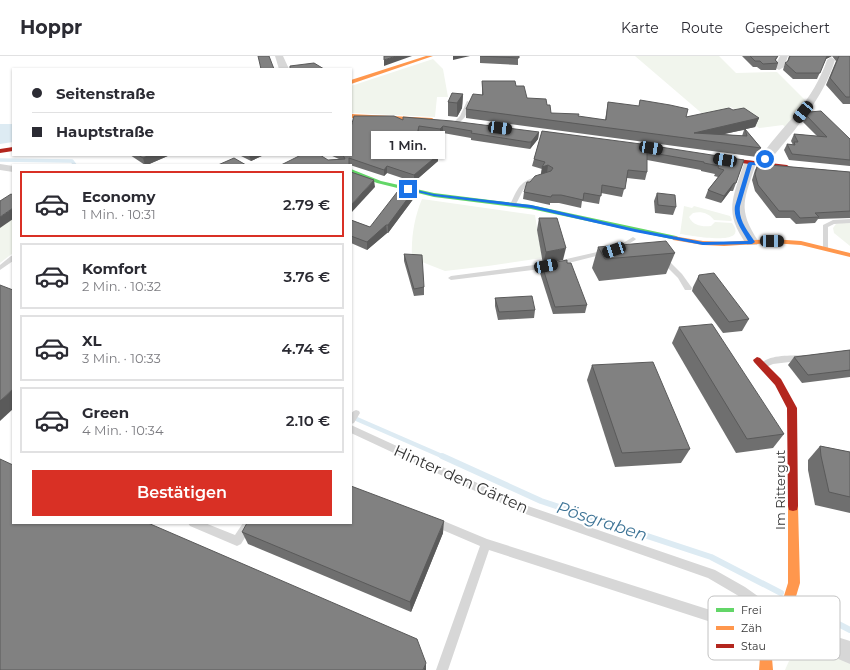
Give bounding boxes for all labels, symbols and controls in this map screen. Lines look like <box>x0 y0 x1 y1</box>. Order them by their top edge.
text: Hoppr <box>20 16 82 39</box>
text: Karte <box>621 19 659 37</box>
text: Route <box>681 19 723 37</box>
text: Gespeichert <box>745 19 830 37</box>
text: Seitenstraße <box>56 84 155 103</box>
car <box>791 99 815 125</box>
car <box>487 121 513 135</box>
text: Hauptstraße <box>56 122 154 141</box>
callout: 1 Min. <box>371 131 445 159</box>
text: 1 Min. <box>390 137 426 153</box>
car <box>638 140 664 156</box>
route start <box>756 150 774 168</box>
car <box>712 152 738 168</box>
route end <box>399 180 417 198</box>
icon: car <box>34 186 70 222</box>
text: Economy <box>82 187 155 206</box>
text: 2.79 € <box>283 195 330 214</box>
text: 1 Min. · 10:31 <box>82 206 156 222</box>
car <box>760 235 784 247</box>
car <box>601 240 627 260</box>
icon: car <box>34 258 70 294</box>
car <box>533 258 559 274</box>
text: Komfort <box>82 259 147 278</box>
text: 3.76 € <box>283 267 330 286</box>
text: 2 Min. · 10:32 <box>82 278 161 294</box>
icon: car <box>34 330 70 366</box>
text: XL <box>82 331 101 350</box>
text: 4.74 € <box>282 339 330 358</box>
text: 3 Min. · 10:33 <box>82 350 161 366</box>
icon: car <box>34 402 70 438</box>
text: Green <box>82 403 129 422</box>
text: 2.10 € <box>286 411 330 430</box>
text: 4 Min. · 10:34 <box>82 422 164 438</box>
street label: Hinter den Gärten <box>391 441 531 517</box>
street label: Im Rittergut <box>772 450 788 530</box>
button: Bestätigen <box>32 470 332 516</box>
water label: Pösgraben <box>554 497 650 545</box>
legend <box>708 596 840 660</box>
text: Frei <box>741 603 762 617</box>
text: Zäh <box>741 621 762 635</box>
text: Stau <box>741 639 766 653</box>

